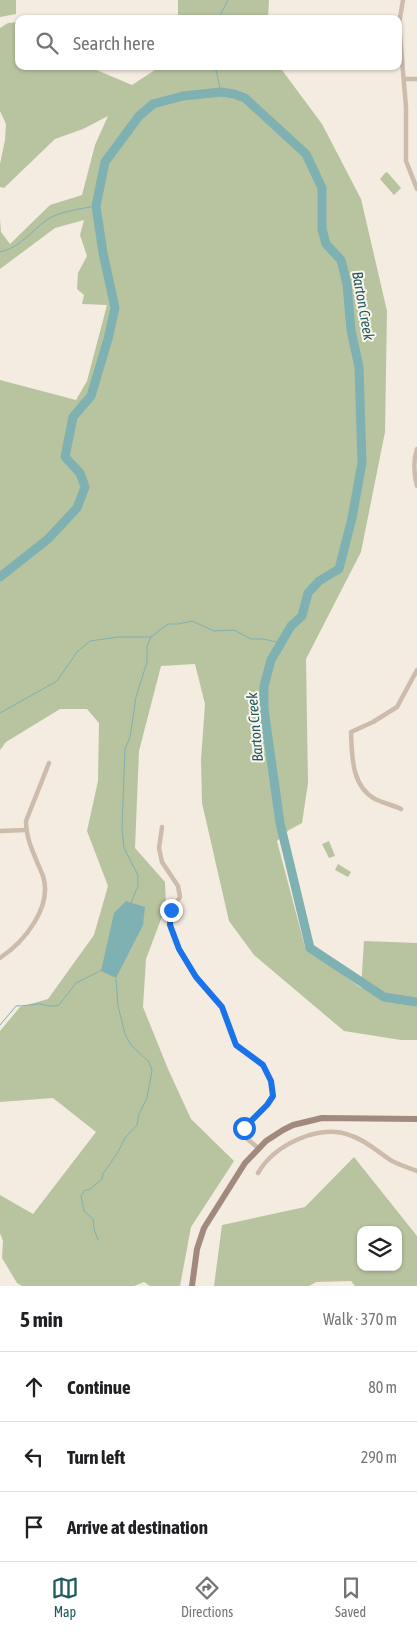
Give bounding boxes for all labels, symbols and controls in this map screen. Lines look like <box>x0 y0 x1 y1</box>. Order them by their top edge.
search box <box>15 15 402 70</box>
icon: search <box>33 29 61 57</box>
text: Search here <box>73 32 155 54</box>
water label: Barton Creek <box>349 270 378 342</box>
water label: Barton Creek <box>243 691 266 762</box>
route end <box>160 899 183 922</box>
route start <box>233 1117 256 1140</box>
map controls <box>357 1226 402 1271</box>
button: layers <box>357 1226 402 1271</box>
text: 5 min <box>20 1307 63 1331</box>
text: Walk · 370 m <box>323 1310 397 1328</box>
icon: ahead <box>20 1373 48 1401</box>
text: Continue <box>67 1376 131 1398</box>
text: 80 m <box>368 1378 397 1396</box>
icon: left <box>20 1443 48 1471</box>
text: Turn left <box>67 1446 125 1468</box>
text: 290 m <box>361 1448 397 1466</box>
icon: arrive <box>20 1513 48 1541</box>
text: Arrive at destination <box>67 1516 208 1538</box>
tab: Map <box>51 1574 79 1620</box>
tab: Directions <box>181 1574 233 1620</box>
tab: Saved <box>335 1574 366 1620</box>

